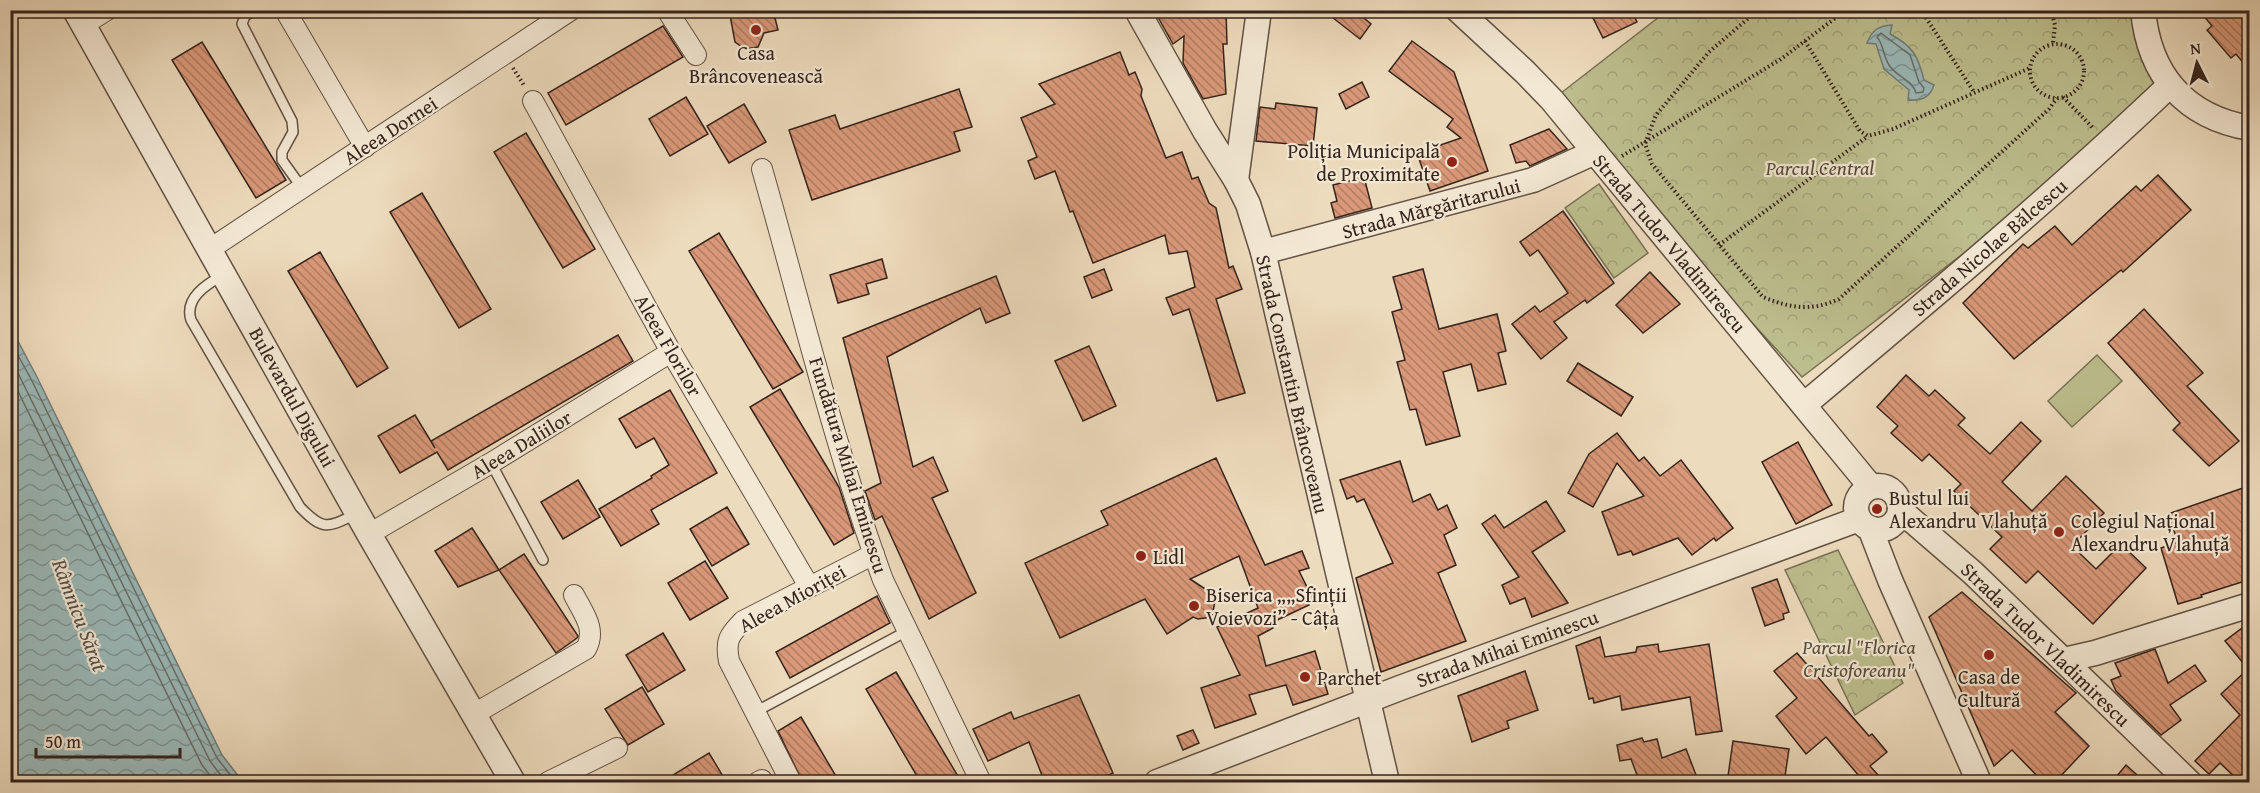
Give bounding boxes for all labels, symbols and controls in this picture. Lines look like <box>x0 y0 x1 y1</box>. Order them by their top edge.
marker: Casa Brâncovenească <box>749 23 763 37</box>
north arrow <box>2167 33 2227 93</box>
text: N <box>2189 36 2202 61</box>
place label: Casa Brâncovenească <box>689 38 824 90</box>
street label: Aleea Dornei <box>337 88 443 171</box>
place label: Poliția Municipală de Proximitate <box>1287 136 1441 188</box>
street label: Strada Tudor Vladimirescu <box>1586 147 1754 339</box>
park label: Parcul Central <box>1765 153 1874 182</box>
marker: Poliția Municipală de Proximitate <box>1445 155 1459 169</box>
street label: Strada Mărgăritarului <box>1338 170 1524 246</box>
street label: Strada Nicolae Bălcescu <box>1905 171 2073 323</box>
street label: Strada Constantin Brâncoveanu <box>1249 252 1337 516</box>
street label: Aleea Florilor <box>628 288 710 402</box>
street label: Bulevardul Digului <box>242 322 344 473</box>
street label: Fundătura Mihai Eminescu <box>802 353 896 577</box>
street label: Aleea Daliilor <box>465 402 577 486</box>
place label: Bustul lui Alexandru Vlahuță <box>1889 483 2048 535</box>
marker: Bustul lui Alexandru Vlahuță <box>1870 502 1884 516</box>
place label: Colegiul Național Alexandru Vlahuță <box>2071 506 2230 558</box>
marker: Colegiul Național Alexandru Vlahuță <box>2052 525 2066 539</box>
place label: Lidl <box>1153 542 1185 571</box>
marker: Lidl <box>1134 549 1148 563</box>
water label: Râmnicu Sărat <box>44 553 116 676</box>
street label: Strada Tudor Vladimirescu <box>1955 555 2137 733</box>
street label: Aleea Mioriței <box>733 556 851 639</box>
place label: Biserica „„Sfinții Voievozi” - Câța <box>1206 580 1347 632</box>
marker: Biserica „„Sfinții Voievozi” - Câța <box>1187 599 1201 613</box>
street label: Strada Mihai Eminescu <box>1412 601 1602 694</box>
park label: Parcul "Florica Cristoforeanu" <box>1801 632 1917 684</box>
marker: Casa de Cultură <box>1982 648 1996 662</box>
place label: Casa de Cultură <box>1958 662 2021 714</box>
place label: Parchet <box>1317 663 1381 692</box>
marker: Parchet <box>1298 670 1312 684</box>
scale bar <box>36 721 180 759</box>
text: 50 m <box>45 728 81 755</box>

